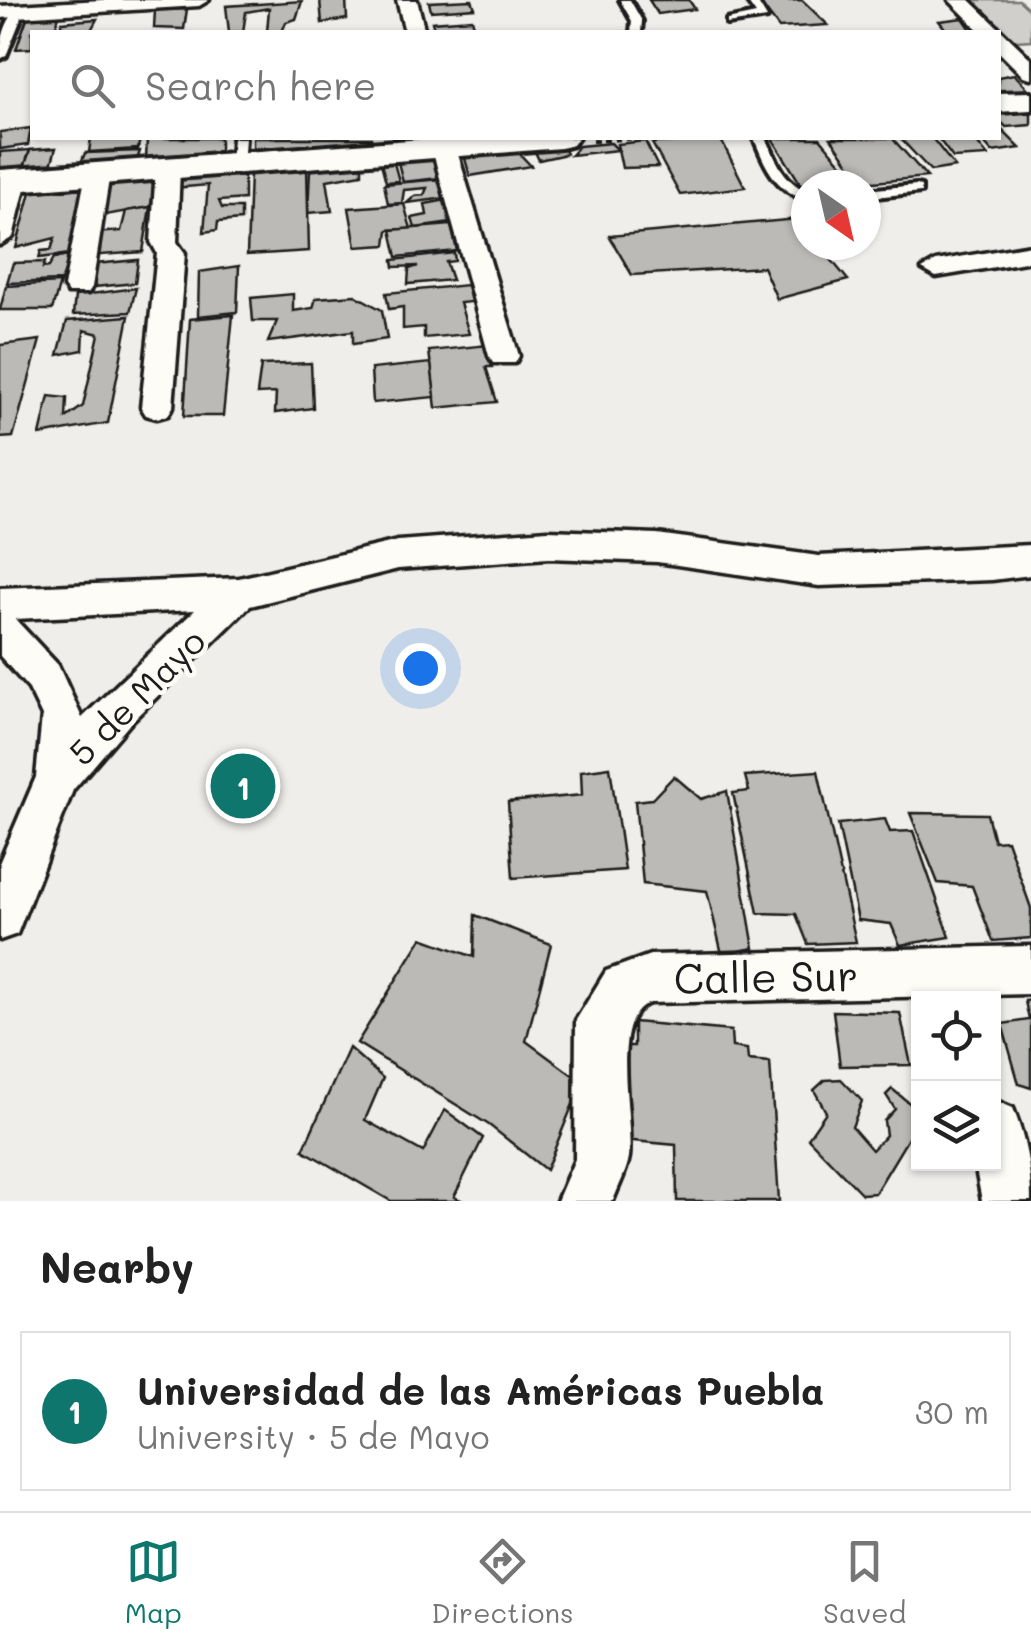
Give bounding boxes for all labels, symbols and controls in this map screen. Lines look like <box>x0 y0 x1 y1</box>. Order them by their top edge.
search box <box>30 30 1001 140</box>
icon: search <box>65 58 120 113</box>
text: Search here <box>145 60 376 110</box>
north arrow <box>791 170 881 260</box>
street label: 5 de Mayo <box>58 618 214 774</box>
your location <box>395 643 446 694</box>
pin: 1 <box>210 748 276 824</box>
street label: Calle Sur <box>673 947 859 1005</box>
map controls <box>911 991 1001 1171</box>
button: locate <box>911 991 1001 1081</box>
button: layers <box>911 1081 1001 1171</box>
text: Nearby <box>40 1239 194 1294</box>
text: Universidad de las Américas Puebla <box>137 1365 824 1415</box>
text: 1 <box>67 1390 82 1432</box>
text: 30 m <box>915 1390 989 1432</box>
text: University · 5 de Mayo <box>137 1415 490 1457</box>
tab: Map <box>125 1534 182 1630</box>
tab: Directions <box>431 1534 574 1630</box>
tab: Saved <box>823 1534 906 1630</box>

